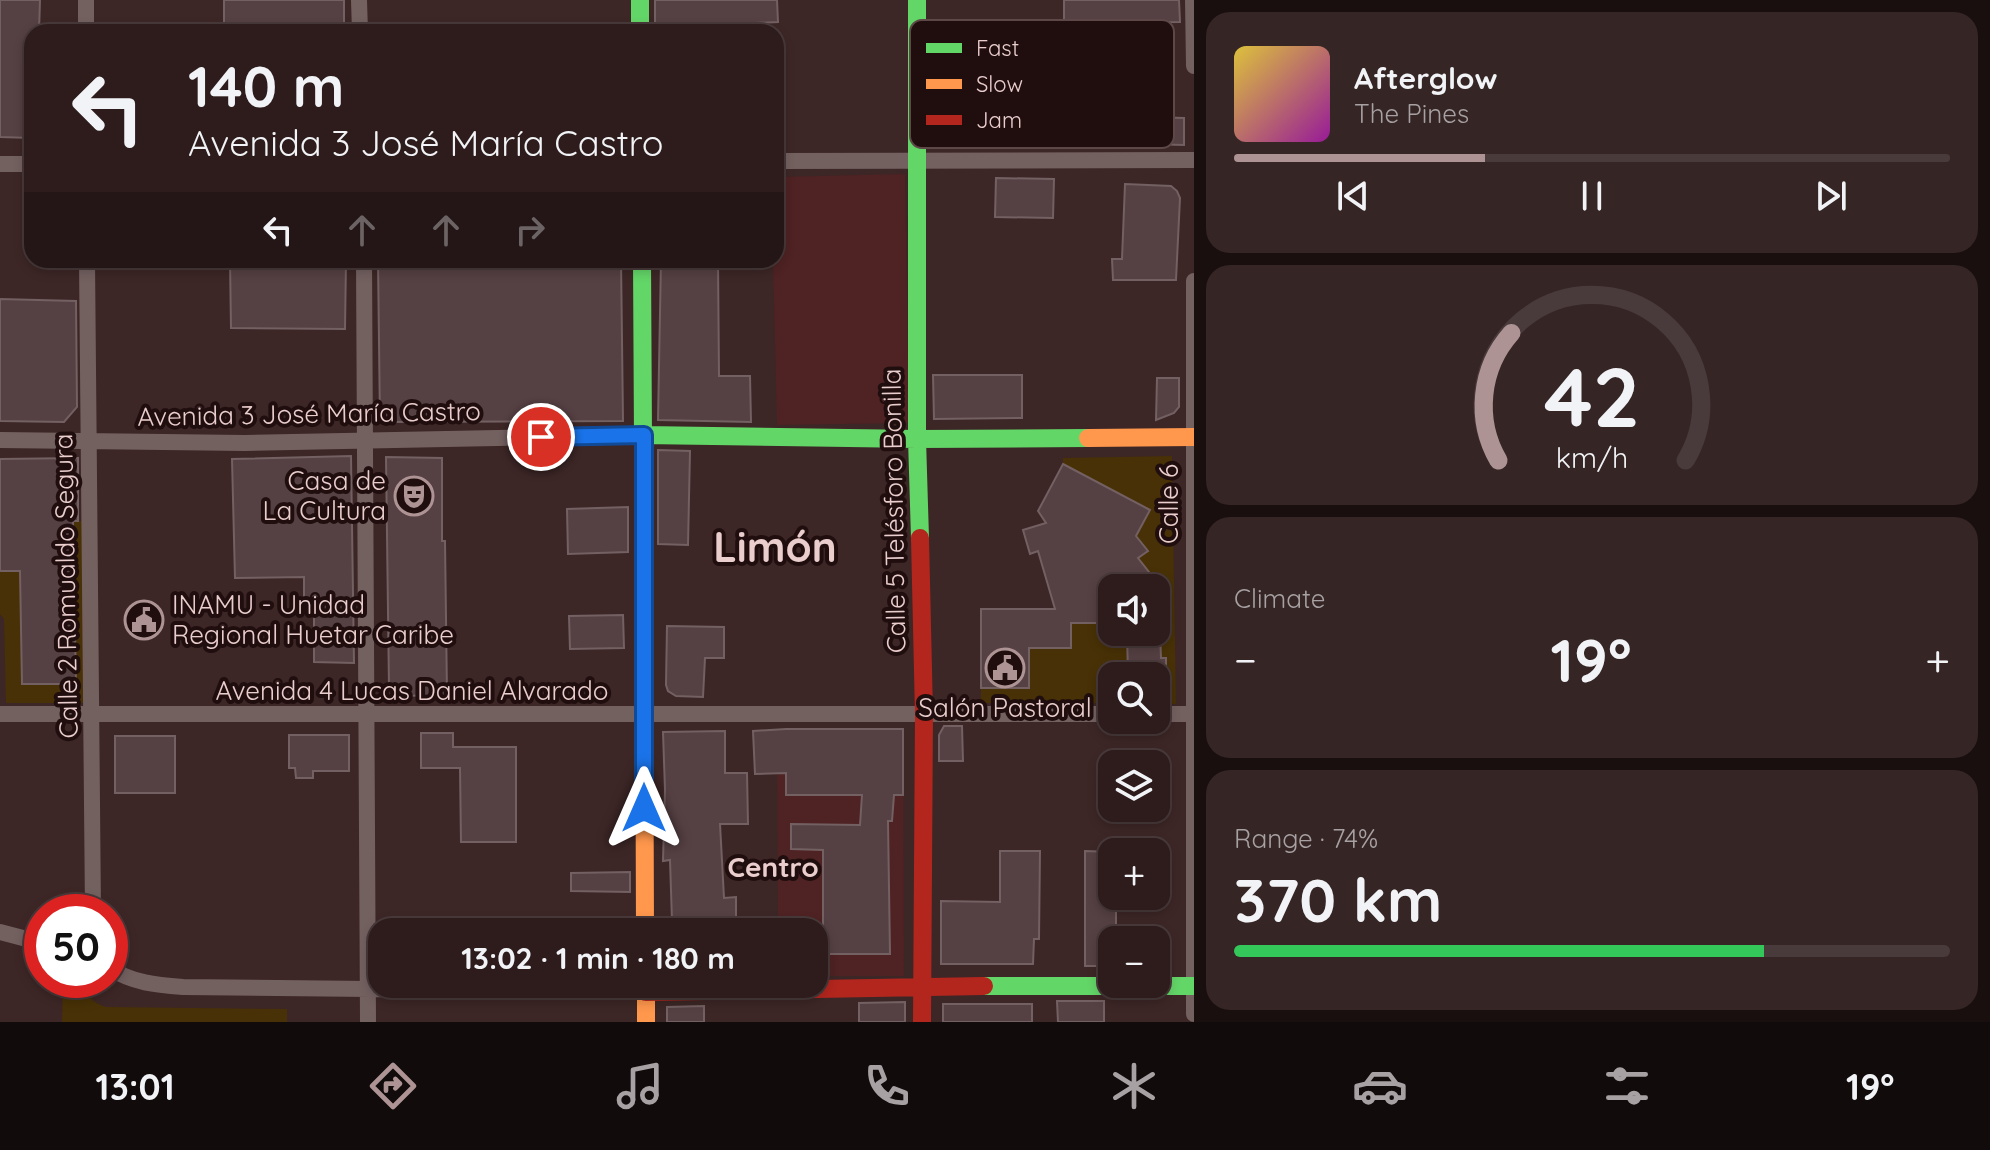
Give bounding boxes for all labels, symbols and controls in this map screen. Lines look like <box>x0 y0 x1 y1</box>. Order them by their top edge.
legend <box>910 20 1174 148</box>
text: Fast <box>976 34 1019 62</box>
text: 140 m <box>188 51 344 121</box>
icon: left <box>56 56 160 160</box>
text: Afterglow <box>1354 59 1497 97</box>
text: Slow <box>976 70 1023 98</box>
text: The Pines <box>1354 97 1469 130</box>
text: Jam <box>976 106 1022 134</box>
text: Avenida 3 José María Castro <box>188 120 664 165</box>
icon: previous <box>1331 174 1375 218</box>
icon: pause <box>1570 174 1614 218</box>
icon: next <box>1809 174 1853 218</box>
icon: left <box>256 208 300 252</box>
icon: ahead <box>340 208 384 252</box>
icon: ahead <box>424 208 468 252</box>
icon: right <box>508 208 552 252</box>
text: 42 <box>1544 343 1640 447</box>
street label: Calle 5 Telésforo Bonilla <box>875 368 912 654</box>
street label: Avenida 3 José María Castro <box>137 394 481 433</box>
pin <box>507 403 575 471</box>
icon: arrive <box>519 415 563 459</box>
street label: Calle 2 Romualdo Segura <box>46 433 85 739</box>
text: km/h <box>1556 439 1628 475</box>
place label: Casa de La Cultura <box>263 464 386 527</box>
street label: Calle 6 <box>1152 464 1185 544</box>
theatre icon: Casa de La Cultura <box>393 475 435 517</box>
district label: Limón <box>713 520 837 573</box>
map controls <box>1098 574 1170 998</box>
button: sound <box>1098 574 1170 646</box>
text: Climate <box>1234 582 1325 615</box>
place label: INAMU - Unidad Regional Huetar Caribe <box>172 588 454 651</box>
public building icon: INAMU - Unidad Regional Huetar Caribe <box>123 599 165 641</box>
text: 19° <box>1551 622 1632 697</box>
text: − <box>1234 632 1257 687</box>
text: + <box>1925 632 1950 687</box>
public building icon: Salón Pastoral <box>984 647 1026 689</box>
button: search <box>1098 662 1170 734</box>
street label: Avenida 4 Lucas Daniel Alvarado <box>216 674 608 707</box>
place label: Salón Pastoral <box>918 691 1092 724</box>
button: layers <box>1098 750 1170 822</box>
position arrow <box>602 766 686 850</box>
text: Range · 74% <box>1234 822 1378 855</box>
button: + <box>1098 838 1170 910</box>
district label: Centro <box>727 849 819 884</box>
text: 370 km <box>1234 862 1442 937</box>
speed limit sign: 50 <box>24 894 128 998</box>
button: − <box>1098 926 1170 998</box>
text: 13:02 · 1 min · 180 m <box>461 939 735 977</box>
icon: directions <box>365 1058 421 1114</box>
icon: music <box>612 1058 668 1114</box>
icon: phone <box>859 1058 915 1114</box>
icon: climate <box>1106 1058 1162 1114</box>
icon: car <box>1352 1058 1408 1114</box>
icon: filters <box>1599 1058 1655 1114</box>
text: 13:01 <box>95 1064 175 1109</box>
text: 19° <box>1846 1064 1895 1109</box>

